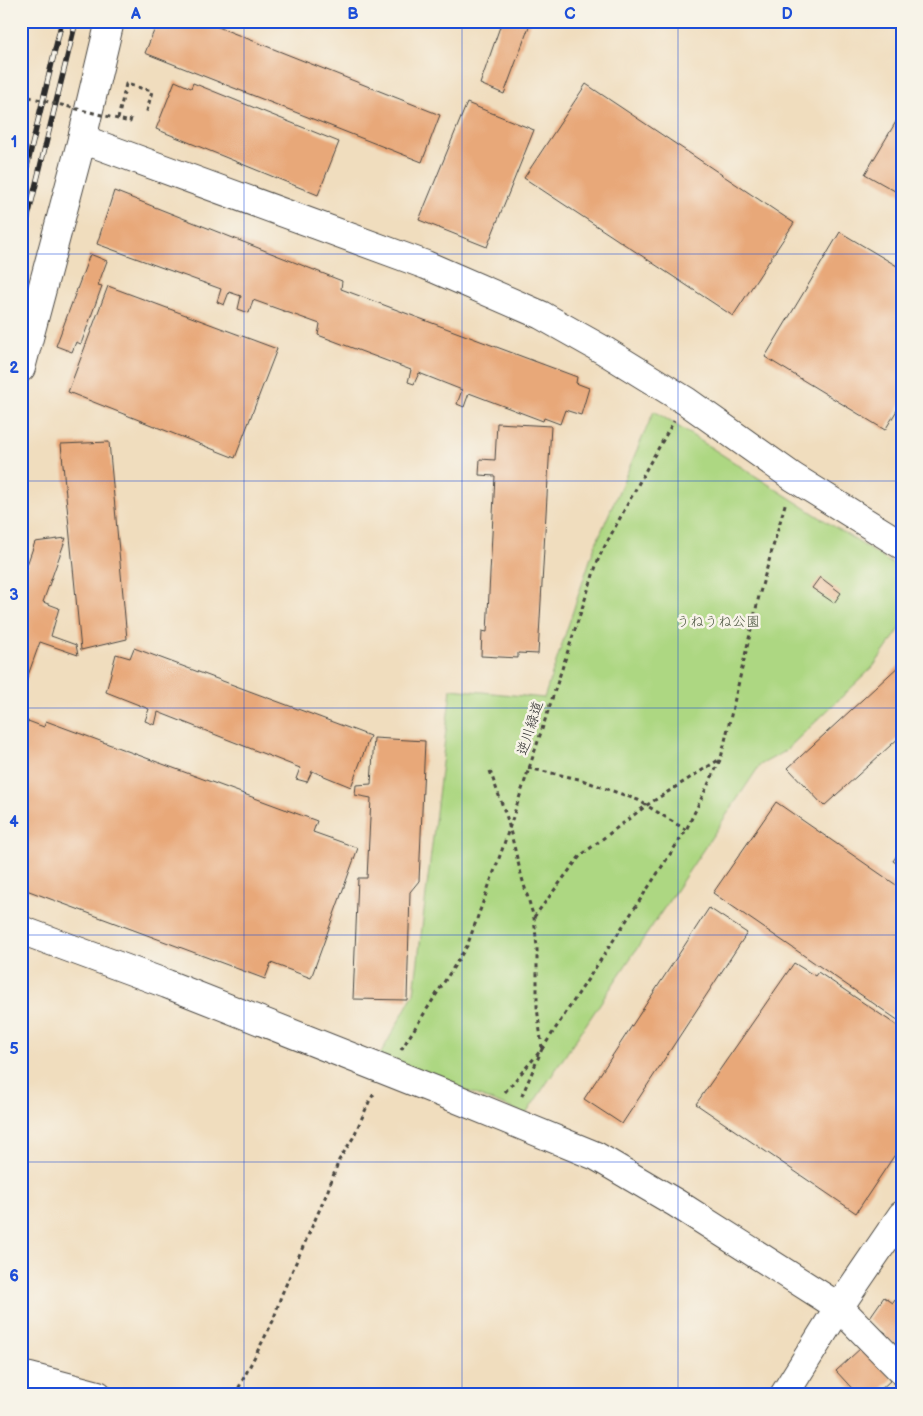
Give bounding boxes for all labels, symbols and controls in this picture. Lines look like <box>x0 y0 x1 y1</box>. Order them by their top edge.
text: A <box>130 5 141 24</box>
text: B <box>347 5 359 24</box>
text: C <box>564 5 576 24</box>
text: D <box>781 5 793 24</box>
text: 1 <box>11 133 17 152</box>
text: 2 <box>9 359 19 378</box>
text: 3 <box>9 586 19 605</box>
park label: うねうね公園 <box>676 613 760 630</box>
street label: 逆川緑道 <box>513 699 547 757</box>
text: 4 <box>9 813 19 832</box>
text: 5 <box>9 1040 19 1059</box>
text: 6 <box>9 1267 19 1286</box>

